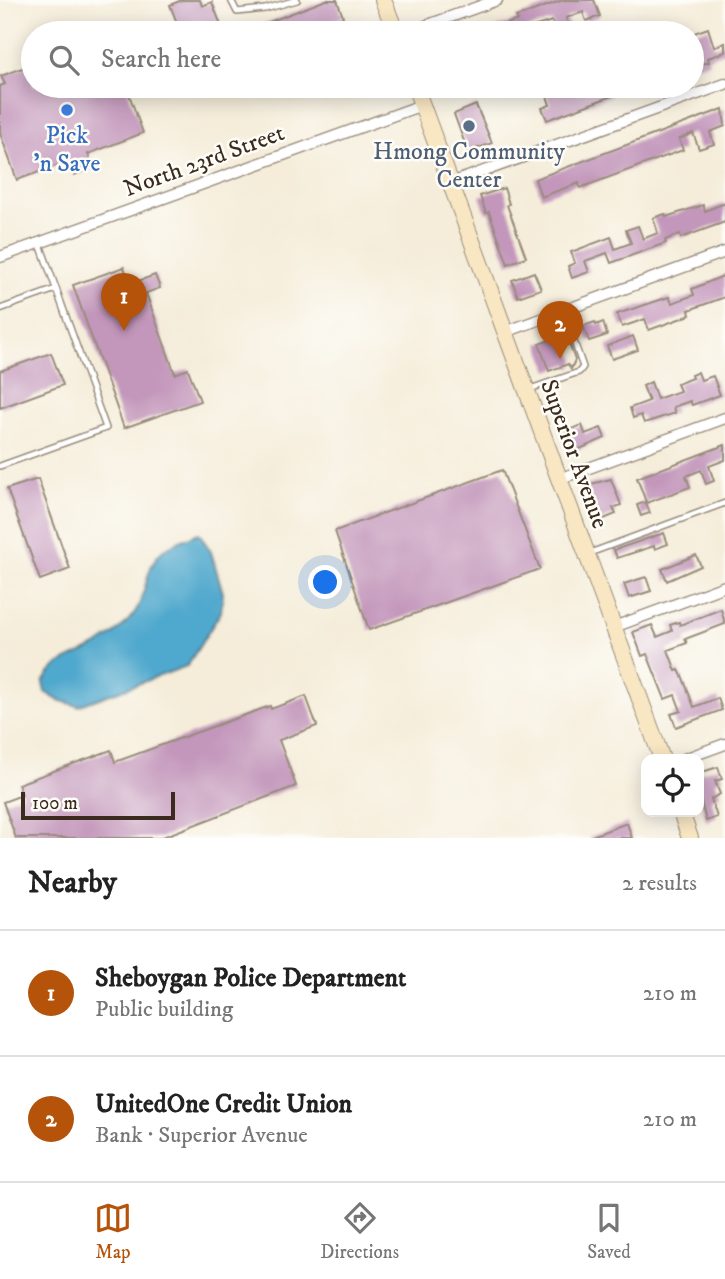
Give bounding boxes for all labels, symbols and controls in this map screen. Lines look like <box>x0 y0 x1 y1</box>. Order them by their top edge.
search box <box>21 21 704 98</box>
icon: search <box>45 41 83 79</box>
text: Search here <box>101 43 221 76</box>
marker: Pick 'n Save <box>59 102 75 118</box>
street label: North 23rd Street <box>120 118 289 204</box>
marker: Hmong Community Center <box>461 118 477 134</box>
place label: Pick 'n Save <box>34 121 100 179</box>
place label: Hmong Community Center <box>373 137 566 195</box>
pin: 1 <box>101 273 147 331</box>
pin: 2 <box>537 301 583 359</box>
street label: Superior Avenue <box>533 376 615 533</box>
your location <box>308 565 342 599</box>
map controls <box>641 754 704 817</box>
button: locate <box>641 754 704 817</box>
scale bar <box>21 789 175 821</box>
text: 100 m <box>32 792 78 815</box>
text: Nearby <box>28 865 117 902</box>
text: 2 results <box>622 869 697 898</box>
text: Sheboygan Police Department <box>95 962 406 995</box>
text: 1 <box>47 979 55 1008</box>
text: 210 m <box>643 979 697 1008</box>
text: Public building <box>95 995 233 1024</box>
text: UnitedOne Credit Union <box>95 1088 352 1121</box>
text: 2 <box>45 1105 57 1134</box>
text: 210 m <box>643 1105 697 1134</box>
text: Bank · Superior Avenue <box>95 1121 308 1150</box>
tab: Map <box>94 1199 132 1264</box>
tab: Directions <box>320 1199 399 1264</box>
tab: Saved <box>587 1199 631 1264</box>

